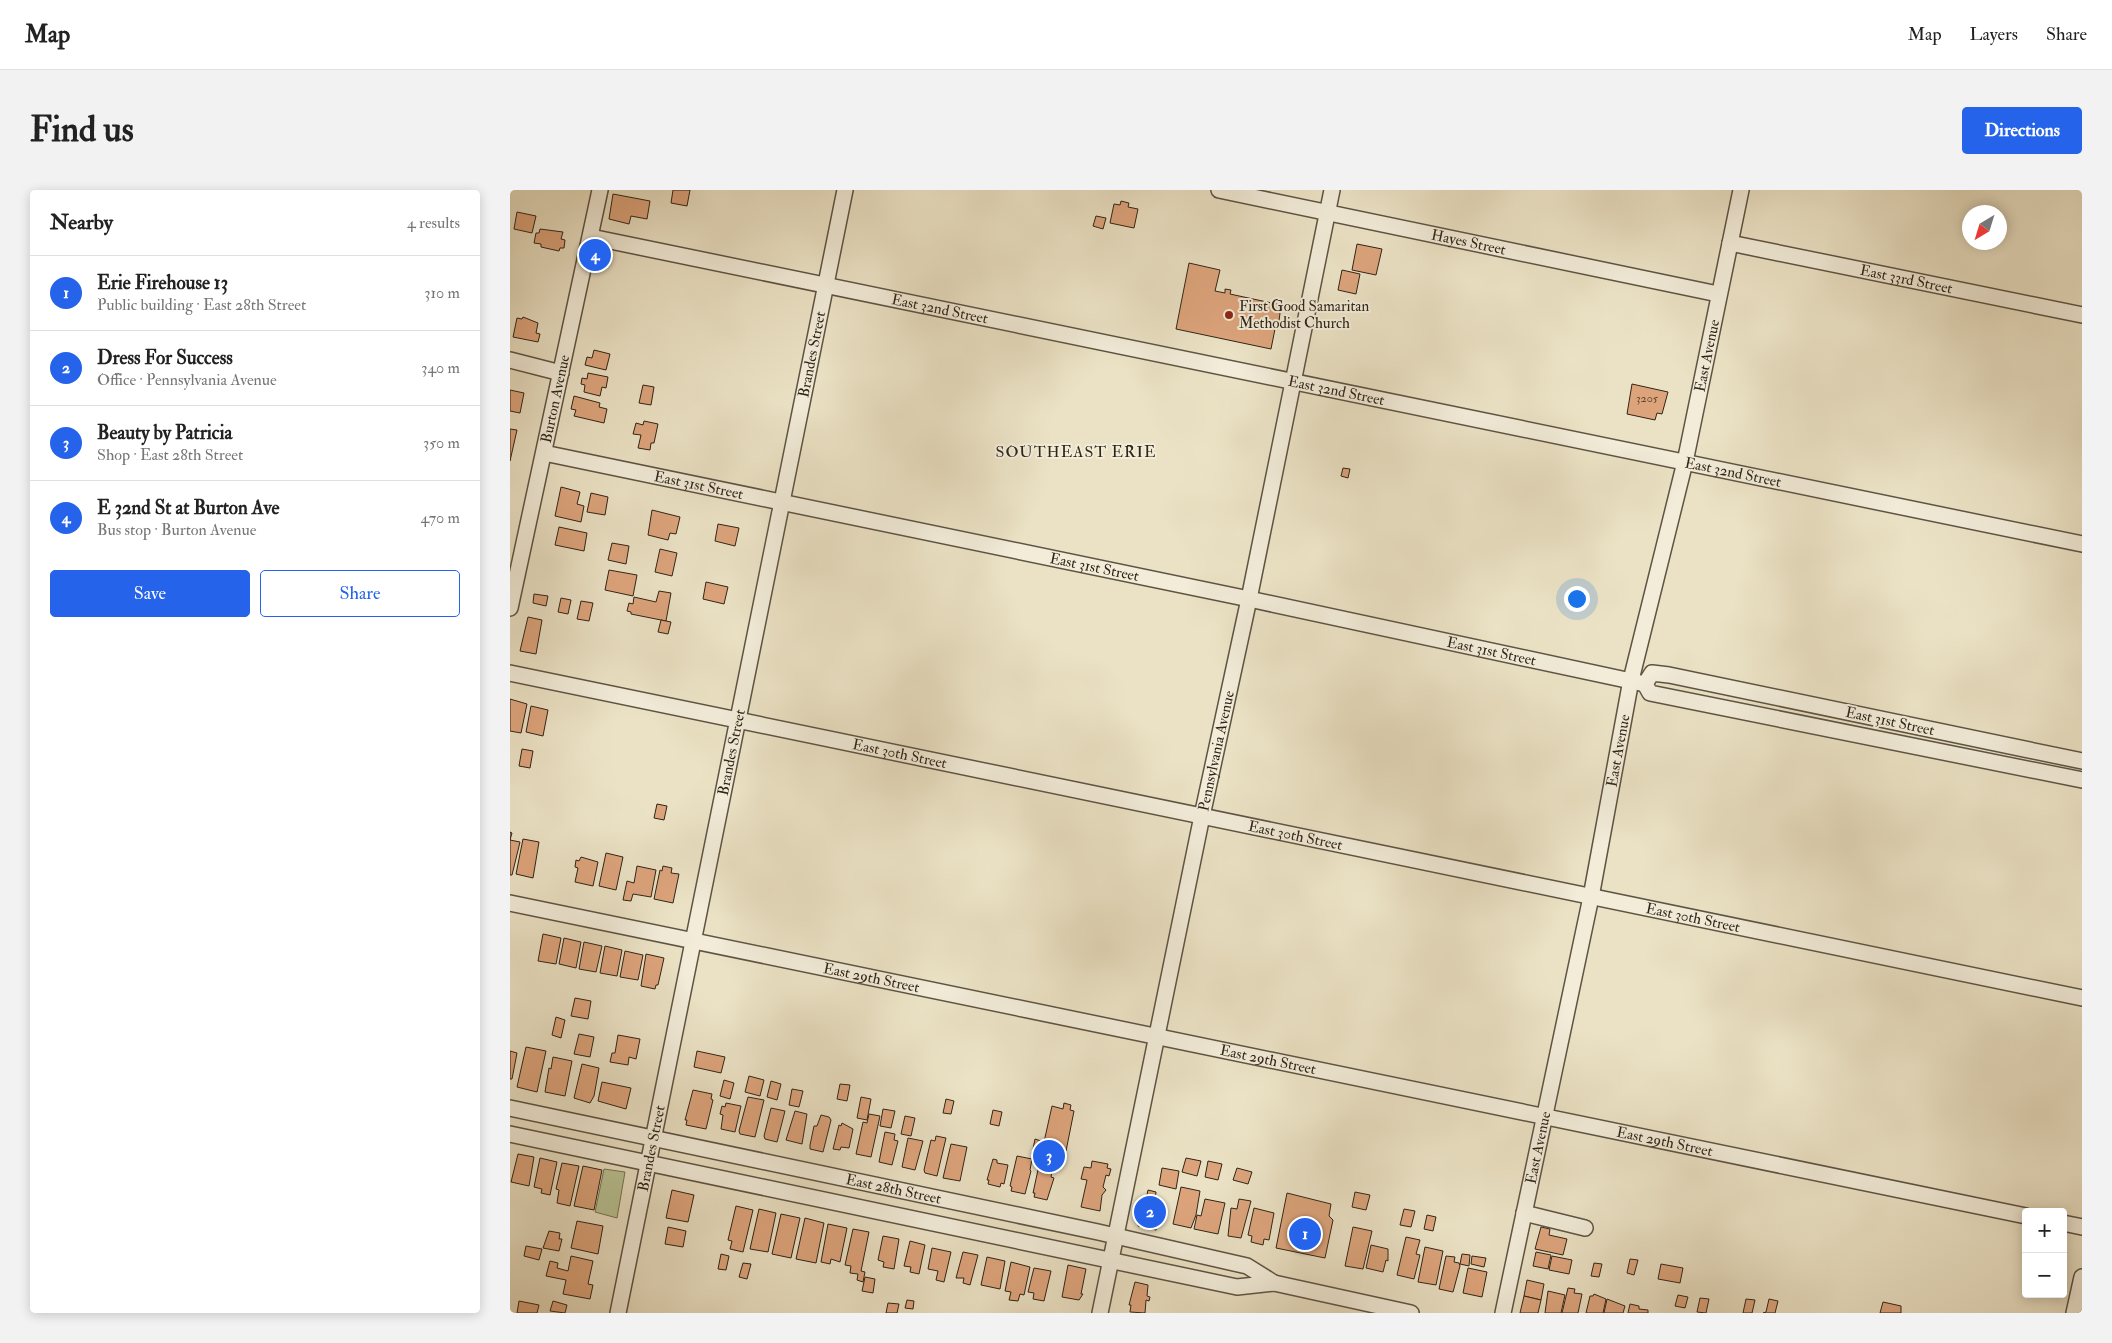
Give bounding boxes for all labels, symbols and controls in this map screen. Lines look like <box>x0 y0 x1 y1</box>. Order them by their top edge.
text: Map <box>25 19 70 50</box>
text: Map <box>1908 23 1942 46</box>
text: Layers <box>1970 23 2018 46</box>
text: Share <box>2046 23 2087 46</box>
button: Directions <box>1962 107 2082 154</box>
text: Find us <box>30 108 134 152</box>
north arrow <box>1962 205 2007 250</box>
text: Nearby <box>50 209 113 236</box>
text: 4 results <box>407 213 460 233</box>
street label: Hayes Street <box>1430 226 1508 260</box>
pin: 4 <box>579 236 611 274</box>
street label: East 33rd Street <box>1858 261 1954 298</box>
text: Erie Firehouse 13 <box>97 271 228 295</box>
text: 1 <box>63 283 69 303</box>
text: 310 m <box>424 283 460 303</box>
street label: East 32nd Street <box>890 290 990 328</box>
text: Public building · East 28th Street <box>97 295 306 315</box>
place label: First Good Samaritan Methodist Church <box>1239 297 1369 333</box>
marker: First Good Samaritan Methodist Church <box>1223 309 1235 321</box>
street label: Brandes Street <box>794 310 830 399</box>
street label: East Avenue <box>1691 318 1724 394</box>
text: Dress For Success <box>97 346 233 370</box>
street label: Burton Avenue <box>537 353 574 445</box>
text: 2 <box>62 358 70 378</box>
text: 340 m <box>421 358 460 378</box>
text: Office · Pennsylvania Avenue <box>97 370 277 390</box>
street label: East 32nd Street <box>1286 372 1386 410</box>
house number: 3205 <box>1636 391 1659 406</box>
text: Beauty by Patricia <box>97 421 232 445</box>
text: 3 <box>63 433 69 453</box>
text: 350 m <box>423 433 460 453</box>
district label: SOUTHEAST ERIE <box>996 442 1157 462</box>
text: Shop · East 28th Street <box>97 445 243 465</box>
street label: East 32nd Street <box>1683 453 1783 492</box>
street label: East 31st Street <box>652 467 745 504</box>
text: E 32nd St at Burton Ave <box>97 496 279 520</box>
text: 4 <box>62 508 70 528</box>
text: 470 m <box>420 508 460 528</box>
text: Bus stop · Burton Avenue <box>97 520 256 540</box>
street label: East 31st Street <box>1048 549 1141 586</box>
button: Save <box>50 570 250 617</box>
button: Share <box>260 570 460 617</box>
your location <box>1564 586 1590 612</box>
street label: East 31st Street <box>1445 633 1538 670</box>
street label: Pennsylvania Avenue <box>1194 689 1239 813</box>
street label: East 31st Street <box>1844 703 1936 740</box>
street label: Brandes Street <box>714 708 750 797</box>
street label: East Avenue <box>1602 713 1634 789</box>
street label: East 30th Street <box>851 735 949 773</box>
street label: East 30th Street <box>1246 817 1344 855</box>
street label: East 30th Street <box>1644 899 1742 937</box>
street label: East 29th Street <box>822 959 921 997</box>
street label: East 29th Street <box>1218 1041 1318 1079</box>
street label: Brandes Street <box>634 1104 670 1193</box>
street label: East Avenue <box>1522 1110 1555 1186</box>
street label: East 29th Street <box>1615 1123 1714 1161</box>
pin: 3 <box>1033 1137 1065 1175</box>
street label: East 28th Street <box>844 1170 943 1209</box>
pin: 2 <box>1134 1193 1166 1231</box>
map controls <box>2022 1208 2067 1298</box>
button: + <box>2022 1208 2067 1253</box>
pin: 1 <box>1289 1215 1321 1253</box>
button: − <box>2022 1253 2067 1298</box>

